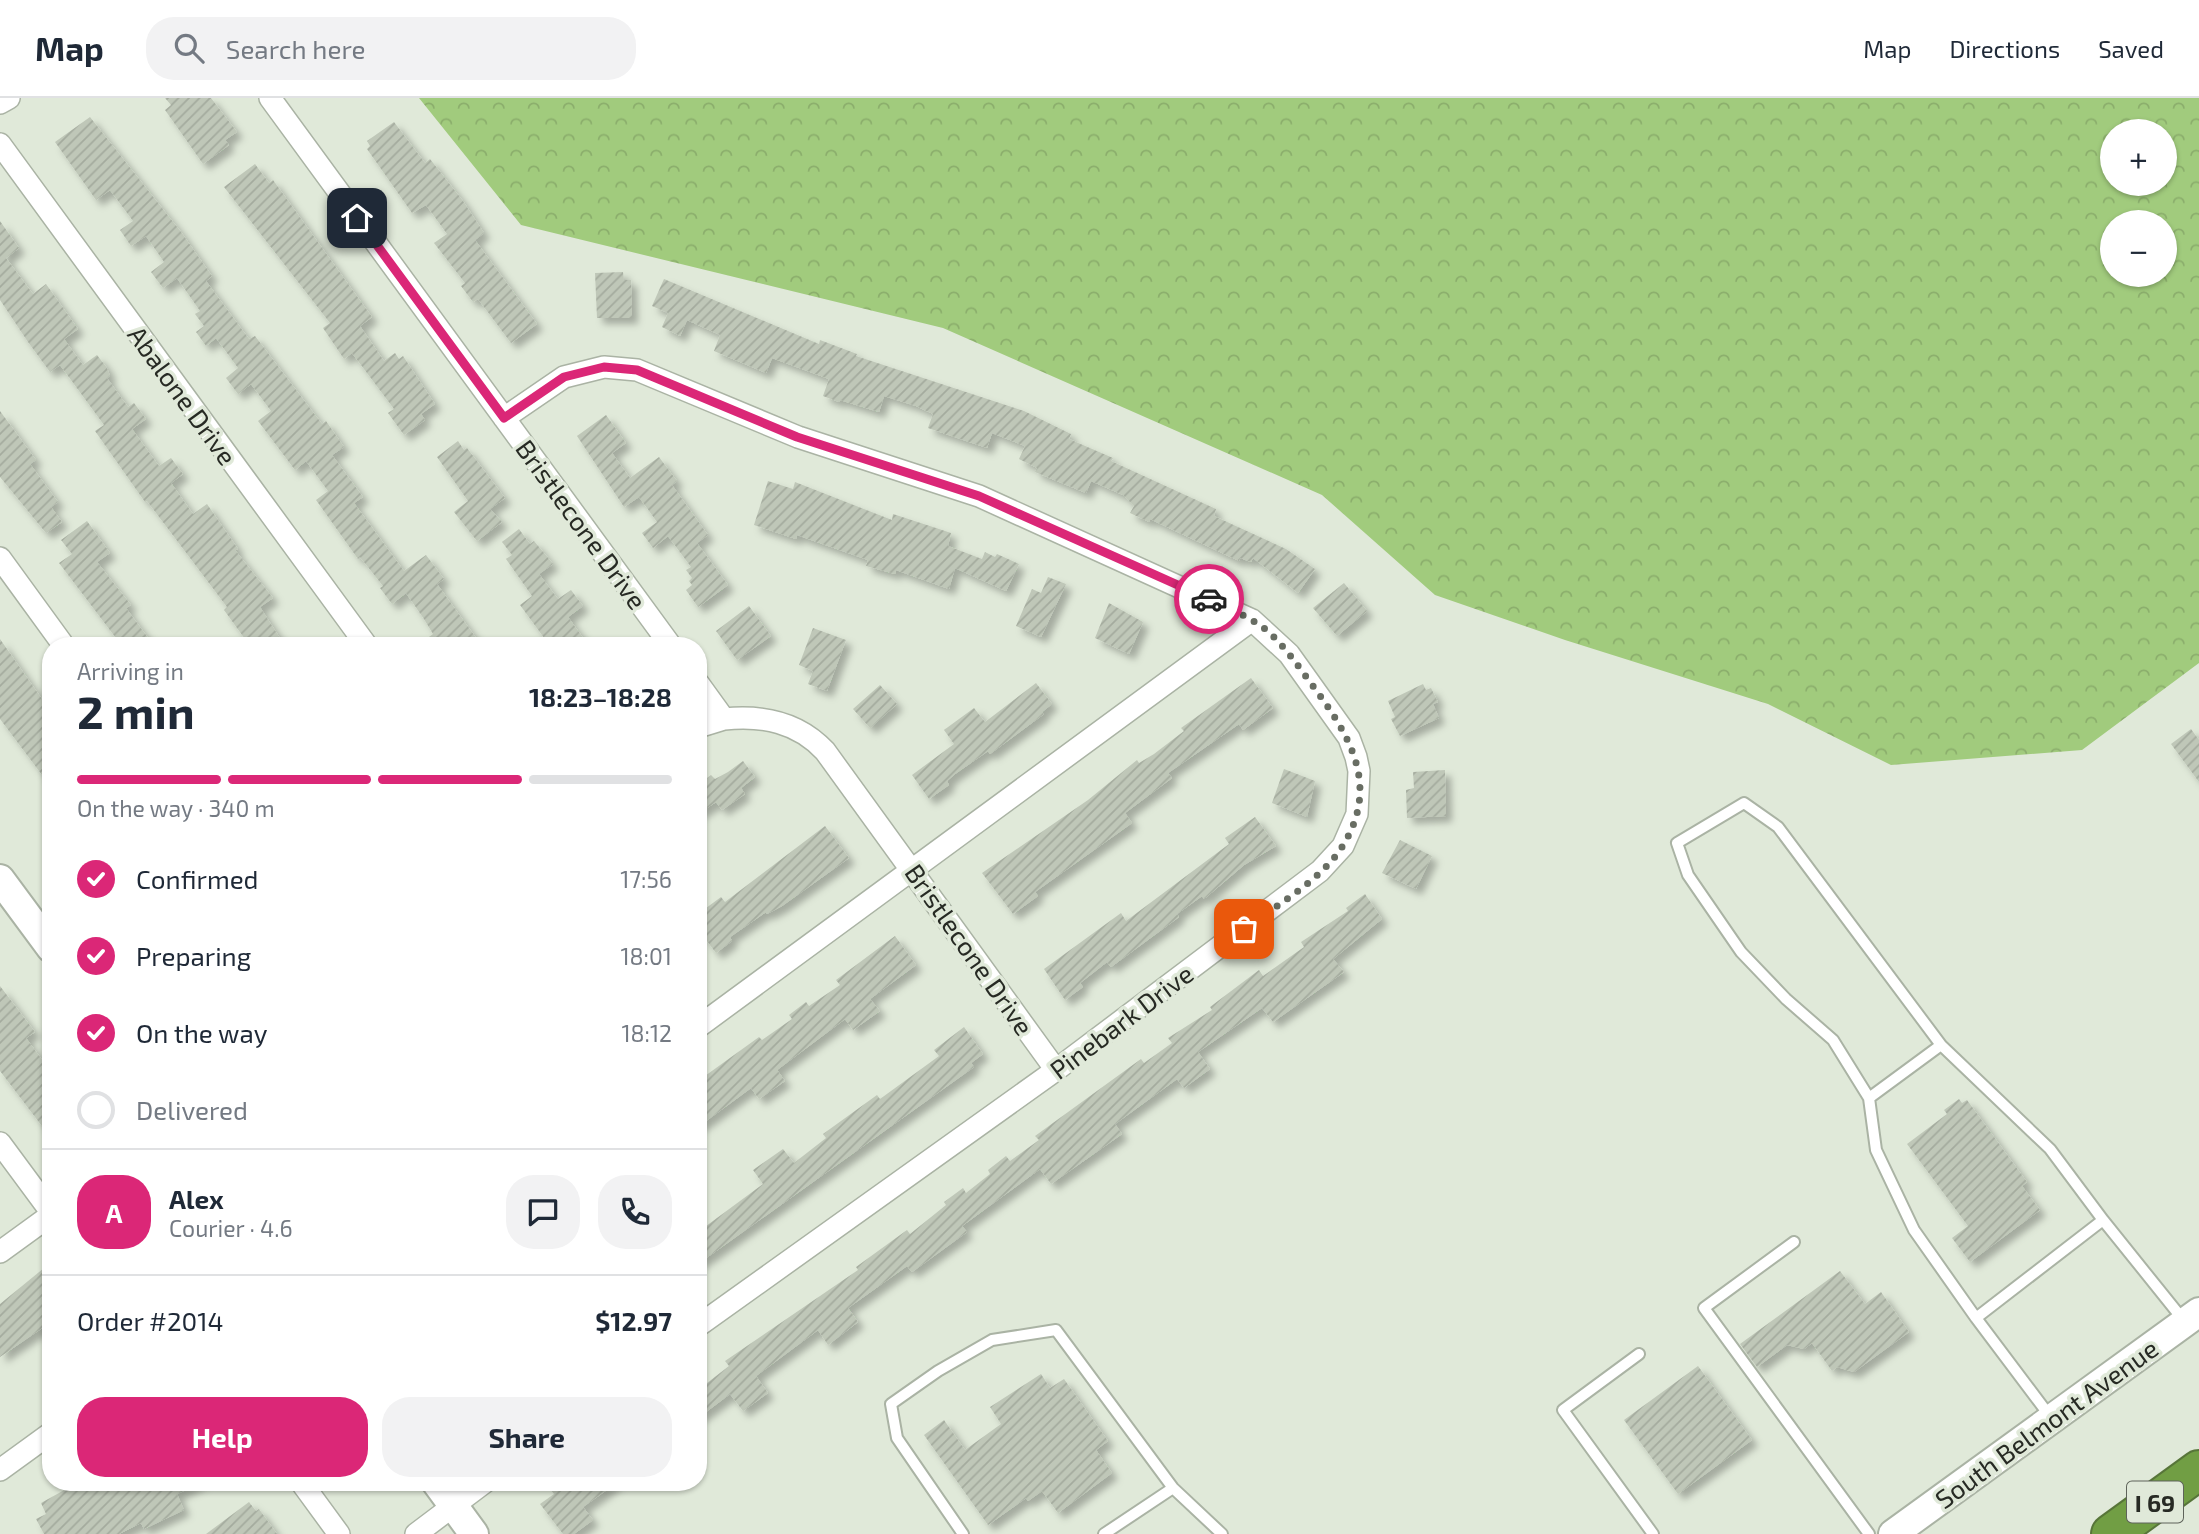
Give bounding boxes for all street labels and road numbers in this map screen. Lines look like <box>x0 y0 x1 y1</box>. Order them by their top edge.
street label: Abalone Drive <box>122 319 244 471</box>
street label: Bristlecone Drive <box>510 433 654 615</box>
street label: Bristlecone Drive <box>899 858 1041 1040</box>
street label: Pinebark Drive <box>1043 957 1199 1085</box>
street label: South Belmont Avenue <box>1929 1332 2163 1514</box>
road number: I 69 <box>2127 1482 2183 1522</box>

